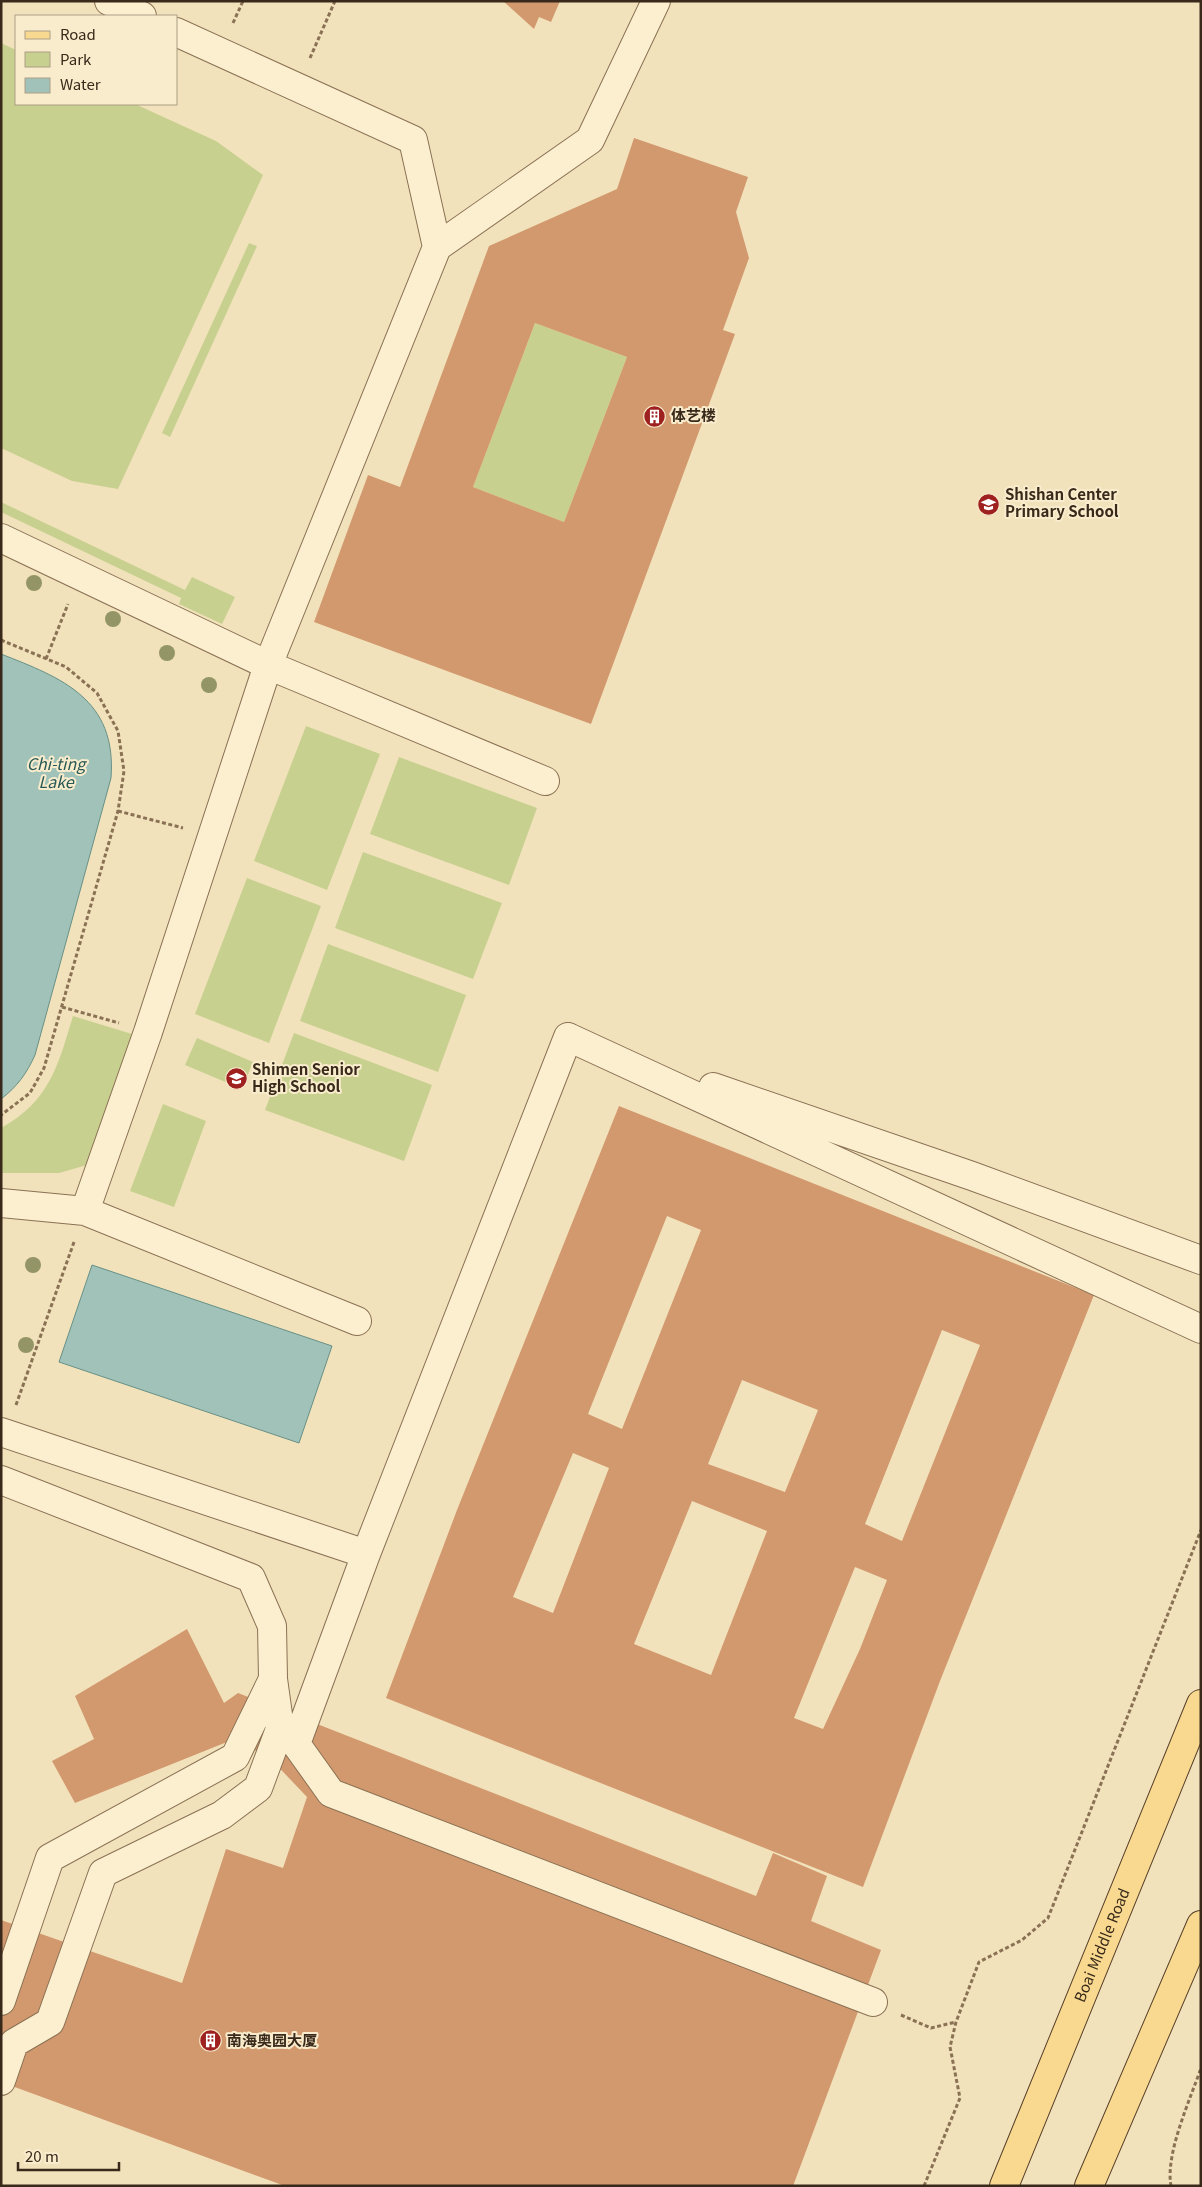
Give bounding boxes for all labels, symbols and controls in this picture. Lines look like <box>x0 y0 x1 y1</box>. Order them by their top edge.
legend <box>15 15 178 105</box>
text: Road <box>60 23 96 44</box>
text: Park <box>60 48 92 69</box>
text: Water <box>60 73 101 94</box>
building icon: 体艺楼 <box>643 404 667 428</box>
place label: 体艺楼 <box>671 404 716 425</box>
place label: Shishan Center Primary School <box>1005 483 1119 521</box>
school or university icon: Shishan Center Primary School <box>977 492 1001 516</box>
water label: Chi-ting Lake <box>27 751 87 793</box>
place label: Shimen Senior High School <box>252 1058 360 1096</box>
school or university icon: Shimen Senior High School <box>224 1067 248 1091</box>
street label: Boai Middle Road <box>1068 1885 1134 2005</box>
building icon: 南海奥园大厦 <box>199 2029 223 2053</box>
place label: 南海奥园大厦 <box>227 2029 317 2050</box>
scale bar <box>18 2140 119 2172</box>
text: 20 m <box>25 2145 59 2166</box>

